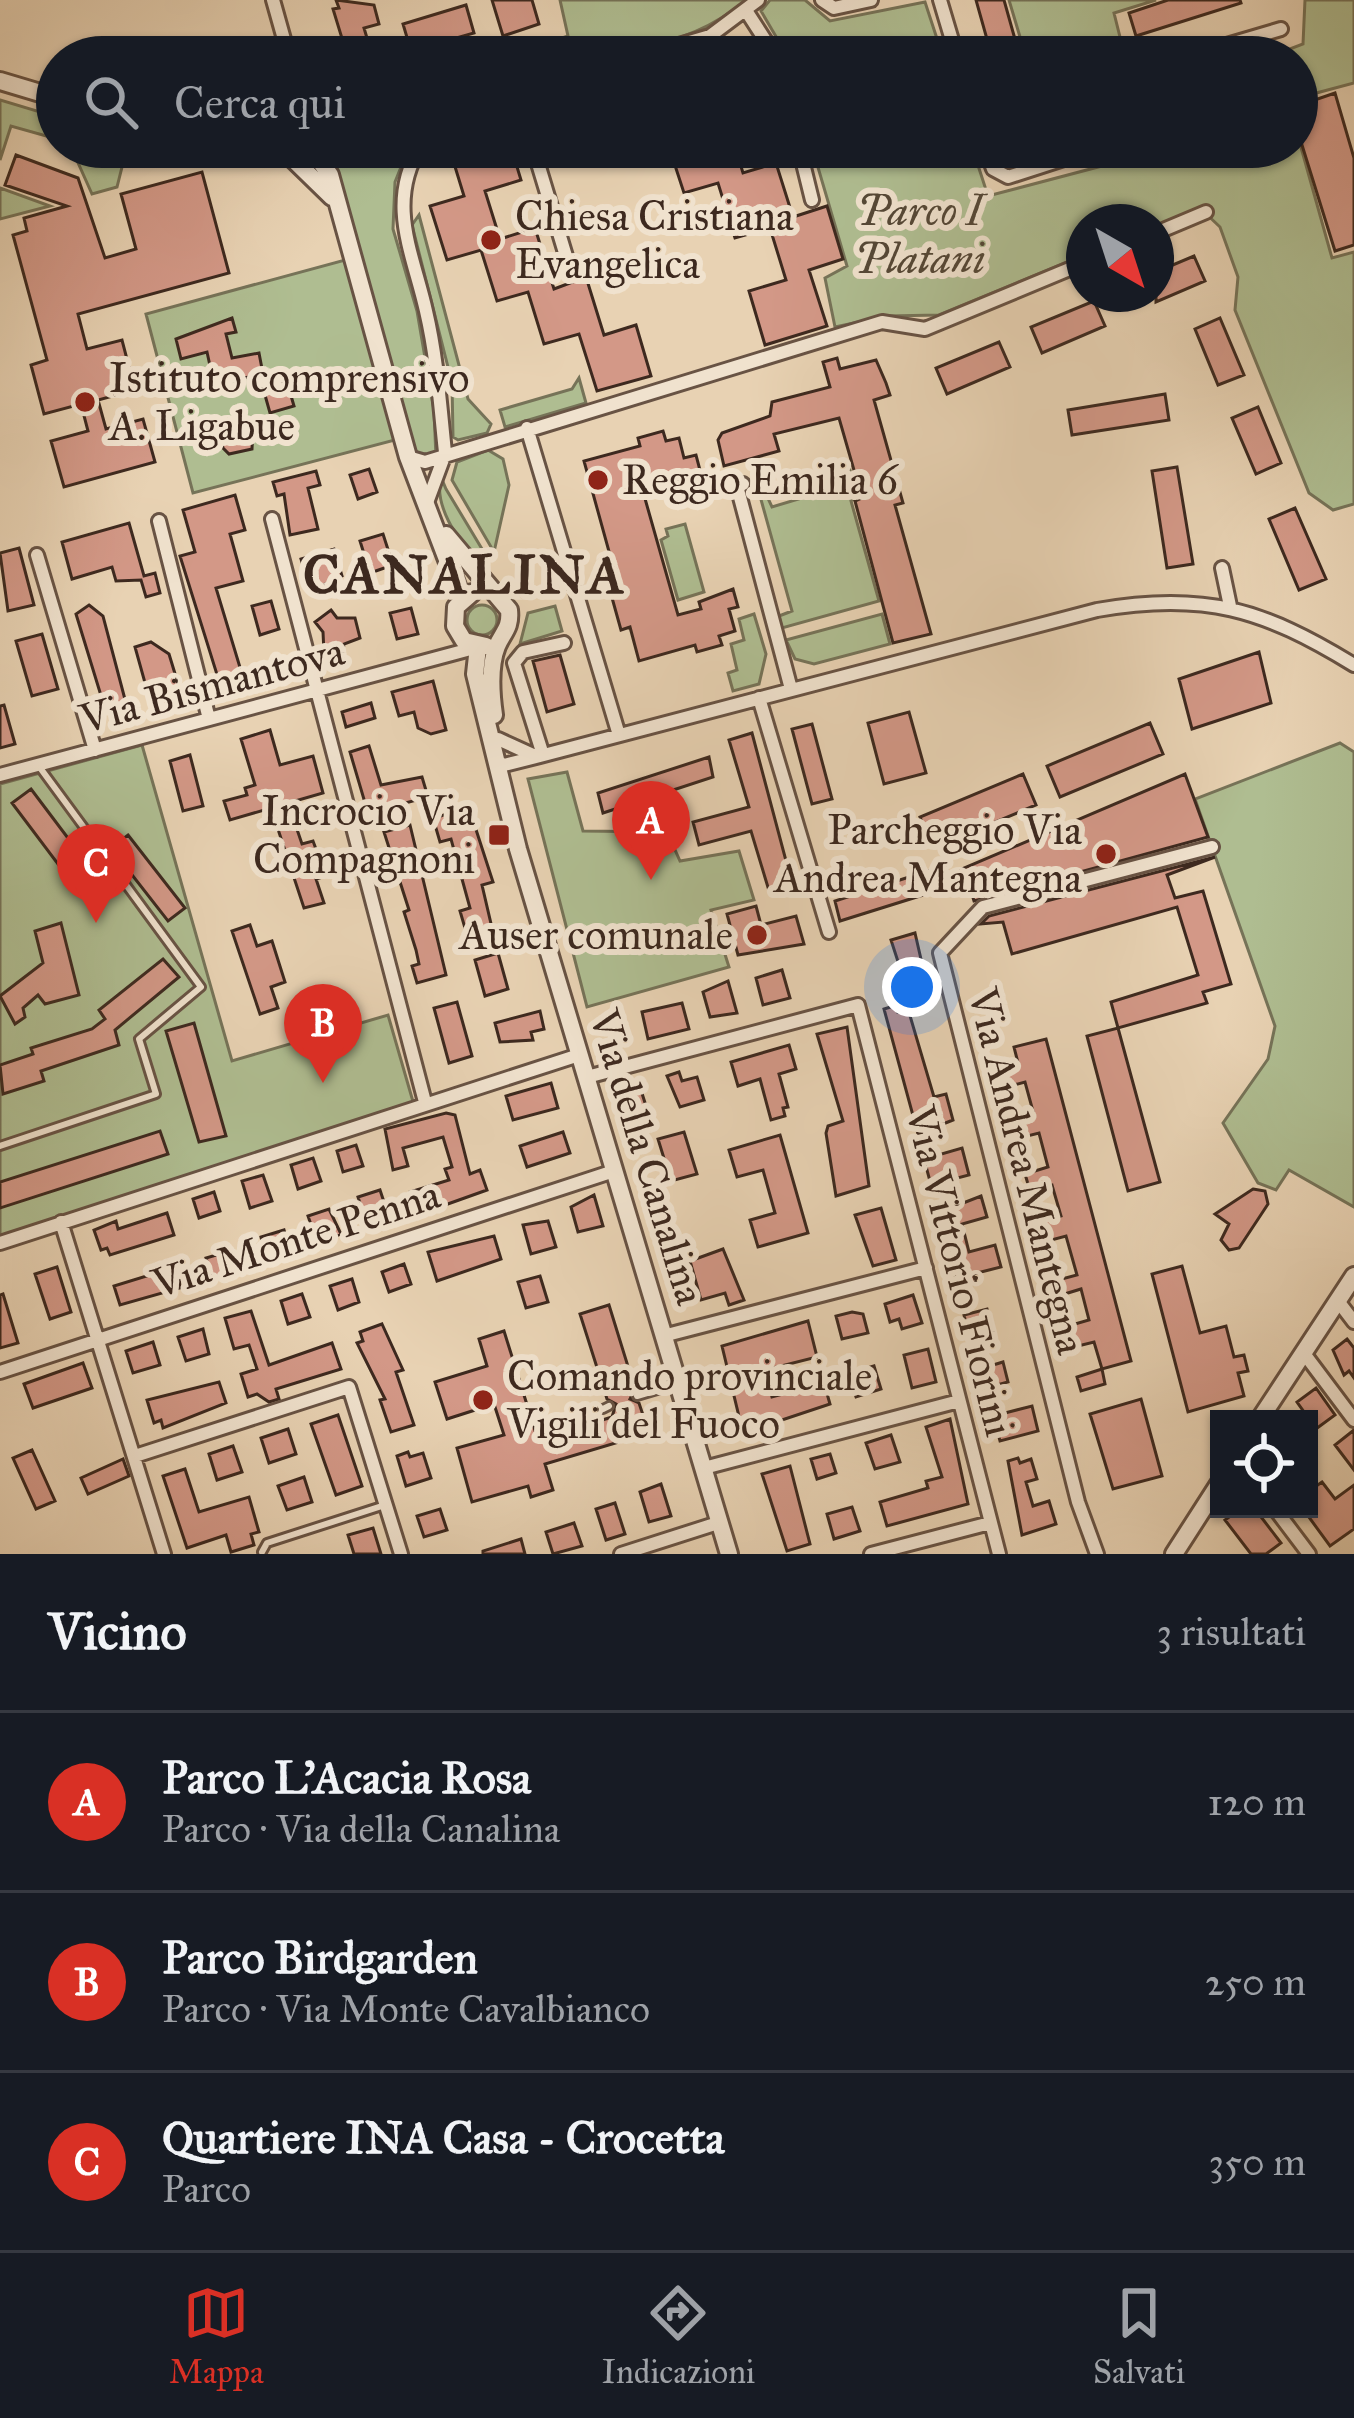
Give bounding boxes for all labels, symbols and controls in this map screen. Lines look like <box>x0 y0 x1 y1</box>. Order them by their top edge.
search box <box>36 36 1318 168</box>
icon: search <box>78 69 144 135</box>
text: Cerca qui <box>174 75 346 130</box>
park label: Parco I Platani <box>855 185 989 285</box>
place label: Chiesa Cristiana Evangelica <box>515 190 794 290</box>
north arrow <box>1066 204 1174 312</box>
marker: Chiesa Cristiana Evangelica <box>478 227 504 253</box>
place label: Istituto comprensivo A. Ligabue <box>107 352 469 452</box>
marker: Istituto comprensivo A. Ligabue <box>72 389 98 415</box>
place label: Reggio Emilia 6 <box>622 454 899 506</box>
marker: Reggio Emilia 6 <box>585 467 611 493</box>
district label: CANALINA <box>303 542 627 608</box>
street label: Via Bismantova <box>73 625 350 745</box>
pin: A <box>612 781 690 880</box>
place label: Incrocio Via Compagnoni <box>253 785 475 885</box>
place label: Parcheggio Via Andrea Mantegna <box>772 804 1082 904</box>
marker: Incrocio Via Compagnoni <box>486 822 512 848</box>
pin: C <box>57 824 135 923</box>
marker: Parcheggio Via Andrea Mantegna <box>1093 841 1119 867</box>
place label: Auser comunale <box>458 909 733 961</box>
marker: Auser comunale <box>744 922 770 948</box>
your location <box>882 957 942 1017</box>
street label: Via Andrea Mantegna <box>956 982 1098 1360</box>
pin: B <box>284 984 362 1083</box>
street label: Via della Canalina <box>577 1002 717 1311</box>
street label: Via Vittorio Fiorini <box>894 1100 1026 1441</box>
street label: Via Monte Penna <box>145 1168 447 1310</box>
place label: Comando provinciale Vigili del Fuoco <box>506 1350 872 1450</box>
marker: Comando provinciale Vigili del Fuoco <box>470 1387 496 1413</box>
map controls <box>1210 1410 1318 1518</box>
button: locate <box>1210 1410 1318 1518</box>
text: Vicino <box>48 1601 186 1663</box>
text: 3 risultati <box>1156 1608 1306 1656</box>
text: Parco L'Acacia Rosa <box>162 1750 531 1805</box>
text: A <box>74 1778 100 1826</box>
text: 120 m <box>1207 1778 1306 1826</box>
text: Parco · Via della Canalina <box>162 1805 560 1853</box>
text: Parco Birdgarden <box>162 1930 478 1985</box>
text: B <box>74 1958 100 2006</box>
text: 250 m <box>1205 1958 1306 2006</box>
text: Parco · Via Monte Cavalbianco <box>162 1985 650 2033</box>
text: Quartiere INA Casa - Crocetta <box>162 2110 725 2165</box>
text: C <box>74 2138 100 2186</box>
text: 350 m <box>1208 2138 1306 2186</box>
text: Parco <box>162 2165 251 2213</box>
tab: Mappa <box>169 2280 264 2392</box>
tab: Indicazioni <box>602 2280 755 2392</box>
tab: Salvati <box>1093 2280 1185 2392</box>

